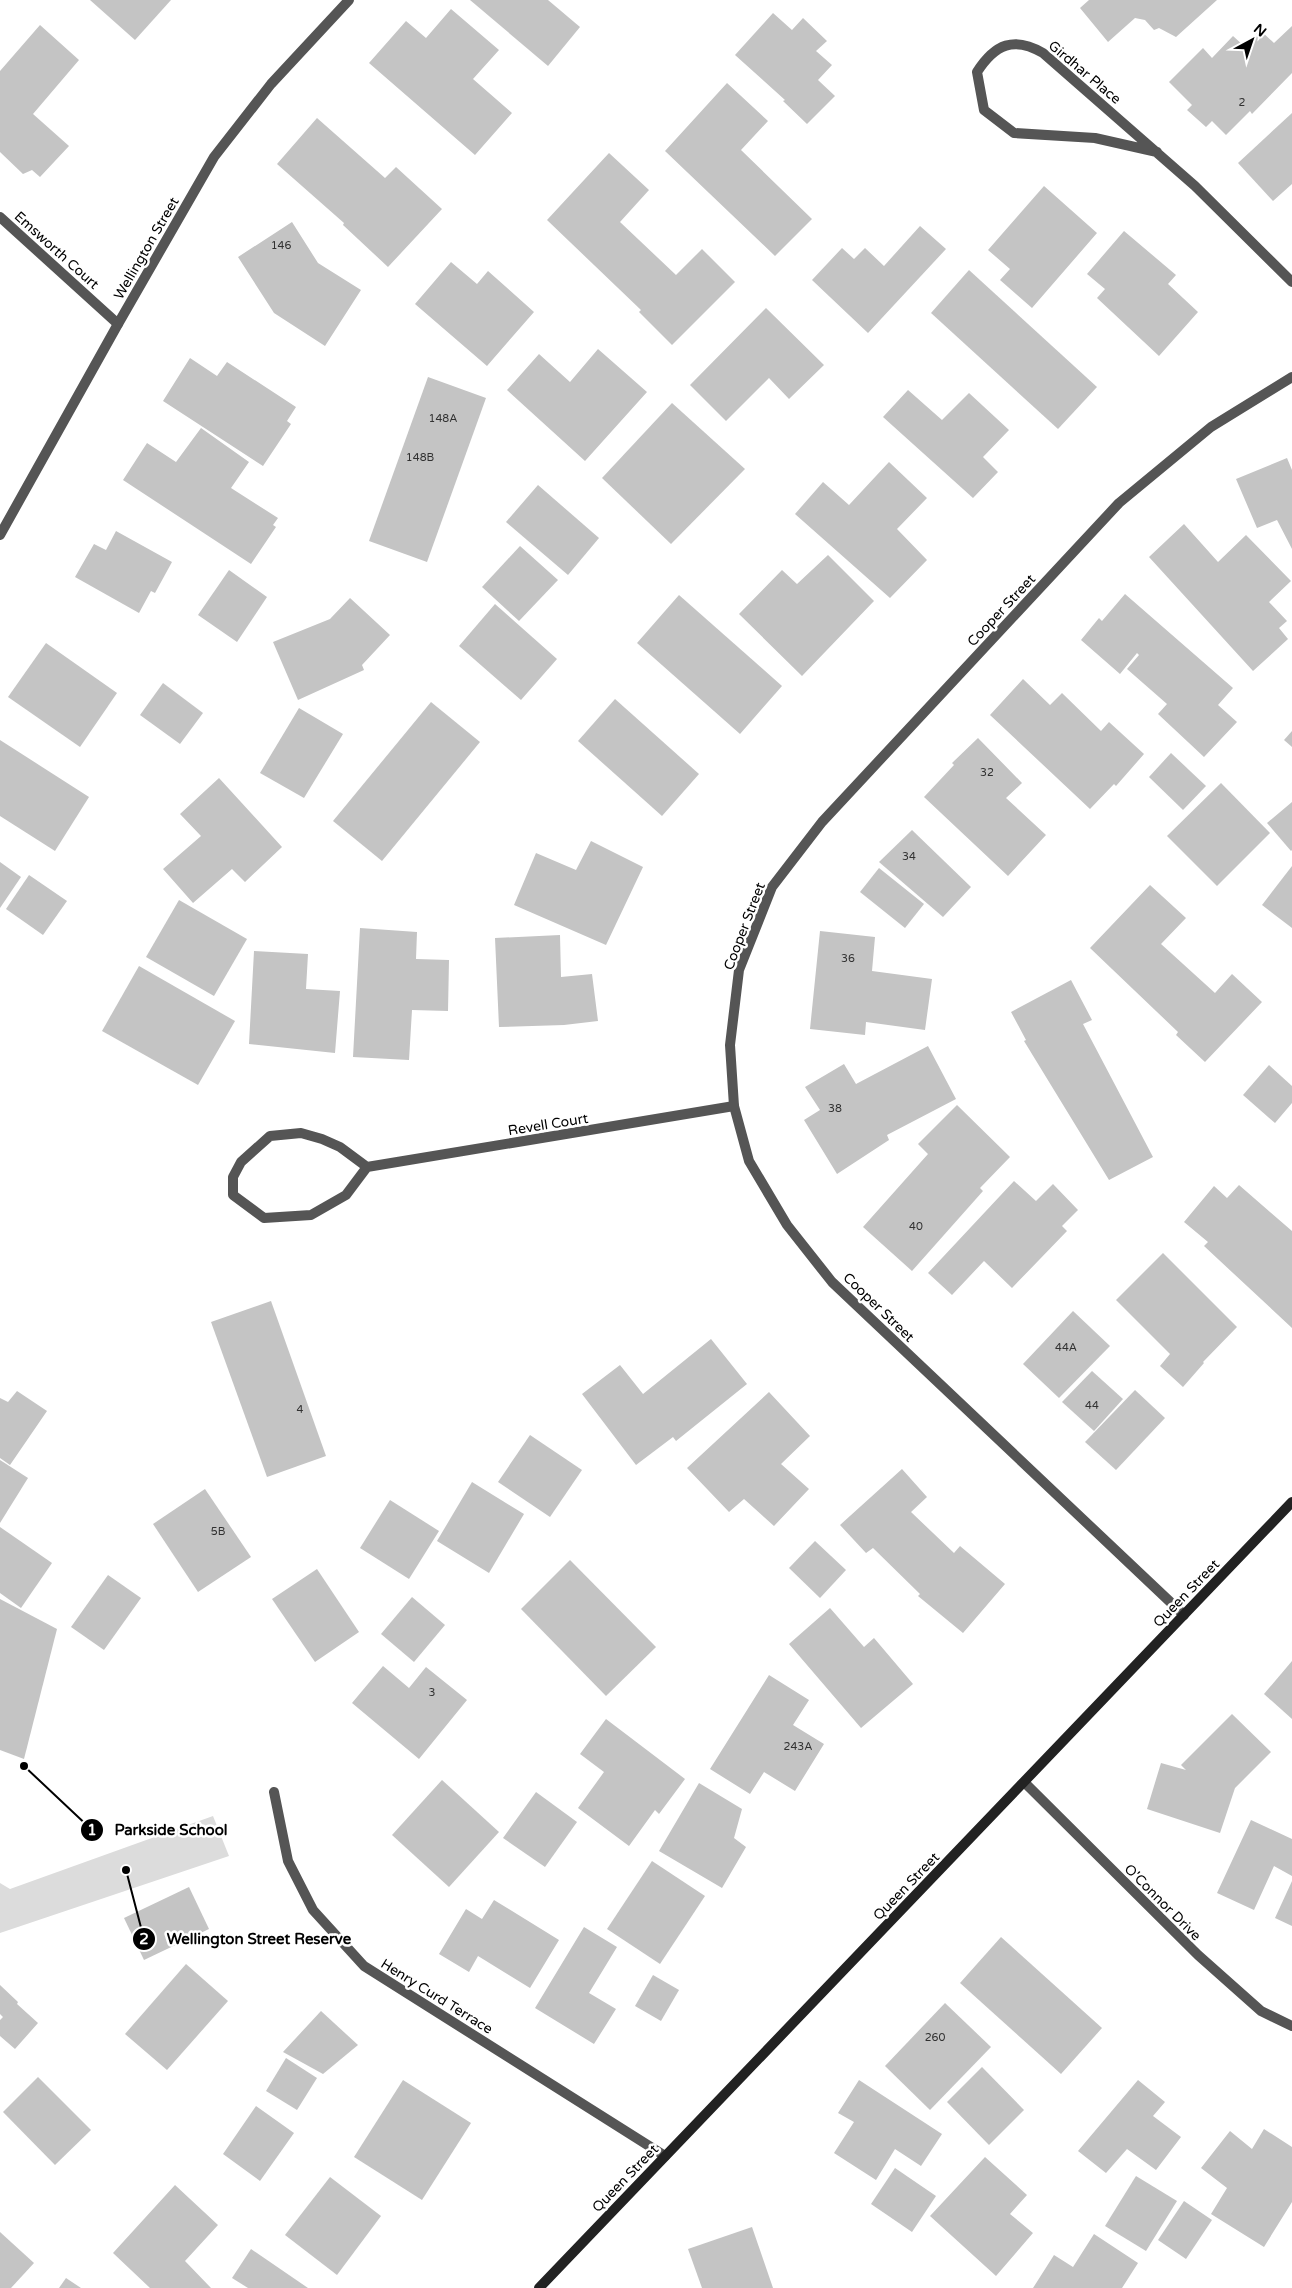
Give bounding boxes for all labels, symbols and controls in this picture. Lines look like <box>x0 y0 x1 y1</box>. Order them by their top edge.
north arrow <box>1227 15 1277 65</box>
text: N <box>1250 20 1270 41</box>
street label: Girdhar Place <box>1045 37 1124 108</box>
house number: 2 <box>1239 96 1246 109</box>
street label: Wellington Street <box>110 194 183 302</box>
street label: Emsworth Court <box>11 208 103 293</box>
house number: 146 <box>271 239 291 252</box>
house number: 148A <box>429 412 457 425</box>
house number: 148B <box>406 451 435 464</box>
street label: Cooper Street <box>964 570 1039 650</box>
house number: 32 <box>980 766 994 779</box>
house number: 34 <box>902 850 916 863</box>
street label: Cooper Street <box>720 879 769 972</box>
house number: 36 <box>841 952 855 965</box>
house number: 38 <box>828 1102 842 1115</box>
street label: Revell Court <box>507 1110 590 1139</box>
house number: 40 <box>909 1220 923 1233</box>
street label: Cooper Street <box>840 1269 918 1346</box>
house number: 44A <box>1055 1341 1077 1354</box>
house number: 44 <box>1085 1399 1099 1412</box>
house number: 4 <box>297 1403 304 1416</box>
house number: 5B <box>211 1525 226 1538</box>
street label: Queen Street <box>1150 1555 1223 1631</box>
house number: 3 <box>429 1686 436 1699</box>
house number: 243A <box>784 1740 812 1753</box>
callout: Parkside School <box>79 1815 238 1845</box>
text: 1 <box>87 1821 97 1839</box>
text: Parkside School <box>114 1821 228 1839</box>
street label: Queen Street <box>870 1848 943 1924</box>
street label: O'Connor Drive <box>1121 1860 1205 1944</box>
callout: Wellington Street Reserve <box>131 1924 361 1954</box>
text: 2 <box>139 1930 149 1948</box>
text: Wellington Street Reserve <box>167 1930 352 1949</box>
street label: Henry Curd Terrace <box>378 1955 496 2038</box>
house number: 260 <box>925 2031 945 2044</box>
street label: Queen Street <box>589 2140 662 2216</box>

